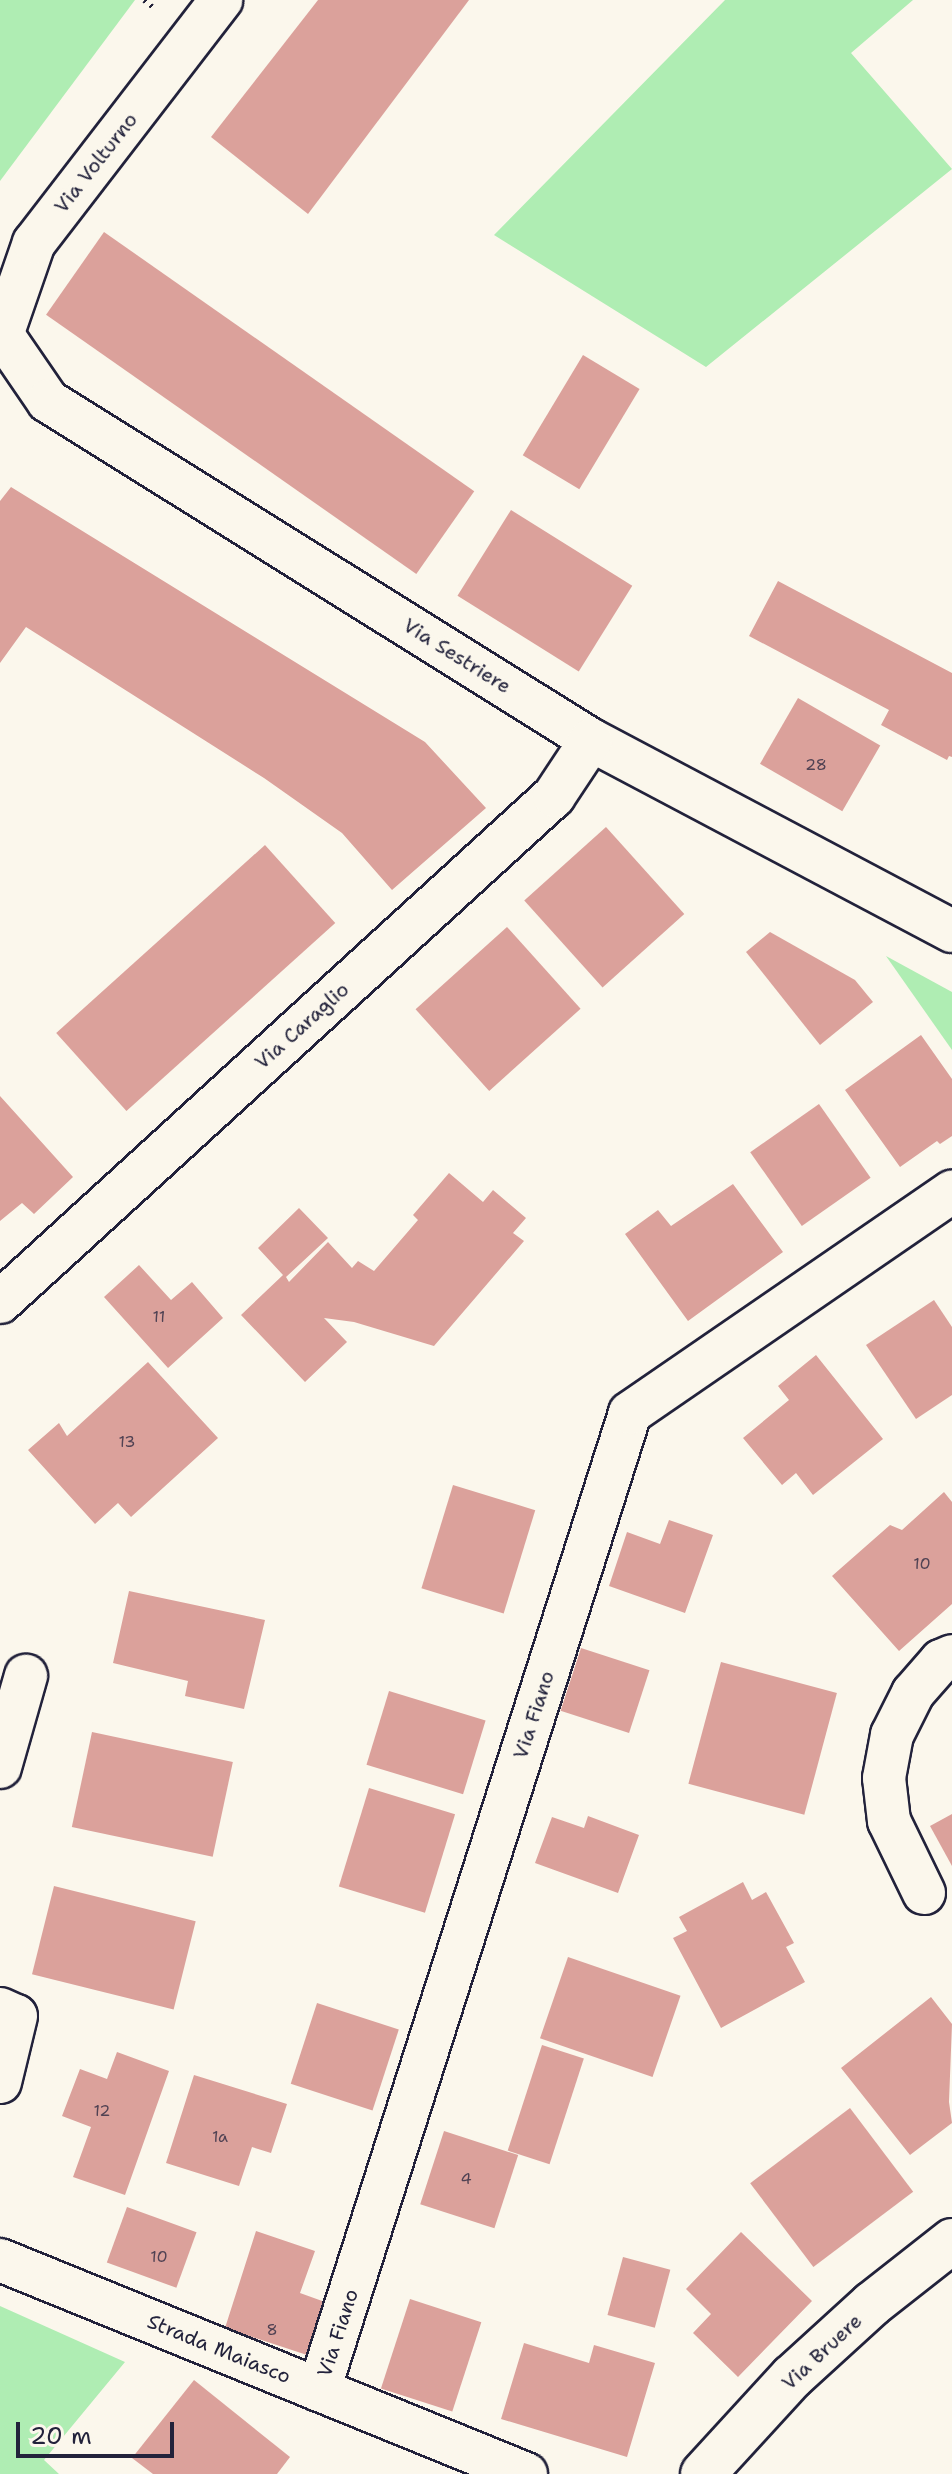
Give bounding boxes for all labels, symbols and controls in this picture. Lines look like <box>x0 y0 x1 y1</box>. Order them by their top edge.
street label: Via Volturno <box>49 108 143 218</box>
street label: Via Sestriere <box>399 613 515 699</box>
house number: 28 <box>805 755 827 775</box>
street label: Via Caraglio <box>250 978 354 1074</box>
house number: 11 <box>153 1307 165 1327</box>
house number: 13 <box>118 1432 136 1452</box>
house number: 10 <box>913 1554 931 1574</box>
street label: Via Fiano <box>509 1668 559 1762</box>
house number: 12 <box>93 2101 111 2121</box>
house number: 1a <box>212 2127 228 2147</box>
house number: 4 <box>460 2169 472 2189</box>
house number: 10 <box>150 2247 168 2267</box>
street label: Via Fiano <box>313 2286 363 2380</box>
street label: Strada Maiasco <box>144 2309 294 2389</box>
street label: Via Bruere <box>777 2309 867 2395</box>
house number: 8 <box>266 2320 278 2340</box>
scale bar <box>20 2406 178 2456</box>
text: 20 m <box>30 2420 92 2452</box>

